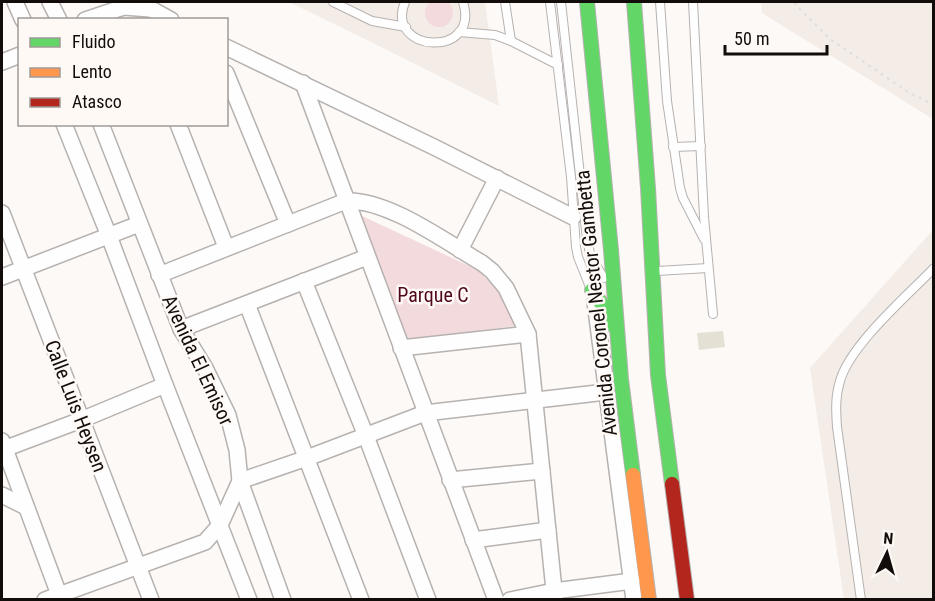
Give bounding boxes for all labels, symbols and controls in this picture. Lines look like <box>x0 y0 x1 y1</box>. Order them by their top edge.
legend <box>18 18 228 126</box>
scale bar <box>725 18 827 56</box>
text: 50 m <box>734 28 769 49</box>
text: Fluido <box>72 31 116 52</box>
text: Lento <box>72 61 112 82</box>
text: Atasco <box>72 91 122 112</box>
street label: Avenida Coronel Nestor Gambetta <box>570 169 622 437</box>
park label: Parque C <box>397 283 469 307</box>
street label: Avenida El Emisor <box>157 291 239 429</box>
street label: Calle Luis Heysen <box>40 337 112 475</box>
north arrow <box>857 523 917 583</box>
text: N <box>883 529 894 548</box>

